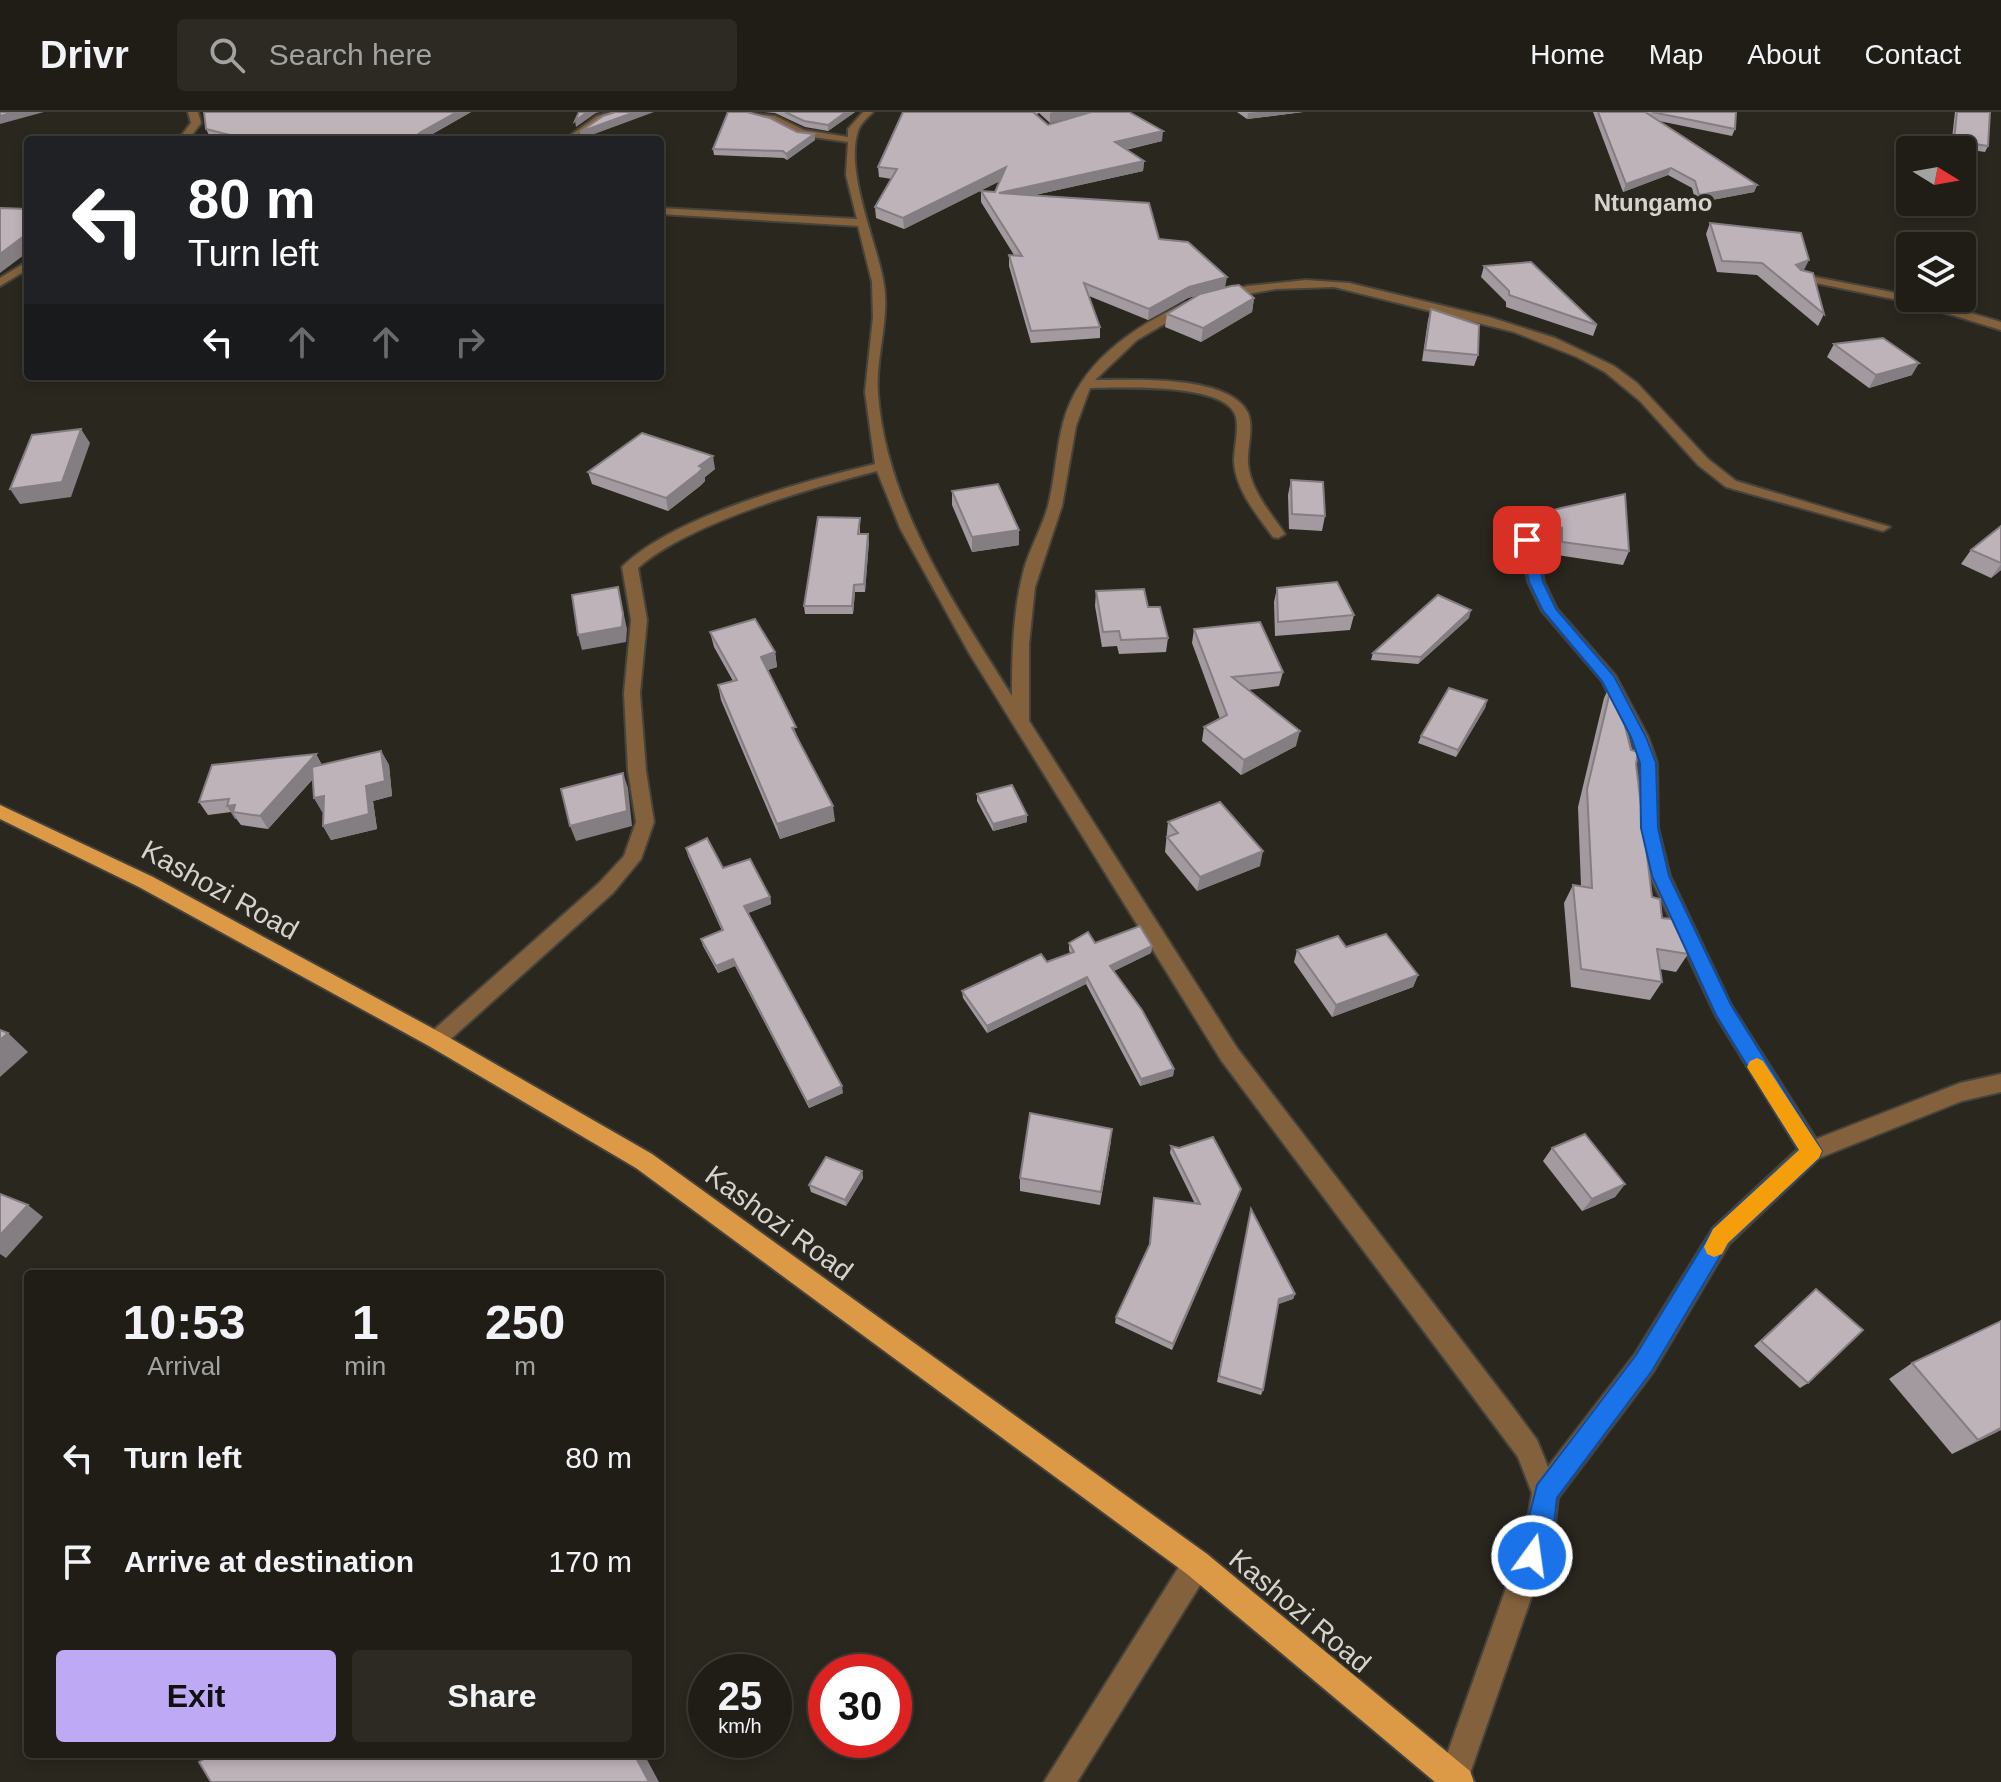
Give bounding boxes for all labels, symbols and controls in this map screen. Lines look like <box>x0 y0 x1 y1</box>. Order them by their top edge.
search box <box>177 19 737 91</box>
icon: search <box>205 33 249 77</box>
text: Drivr <box>40 34 129 76</box>
text: Search here <box>269 38 432 71</box>
text: Home <box>1530 39 1605 70</box>
text: Map <box>1649 39 1703 70</box>
text: About <box>1747 39 1821 70</box>
text: Contact <box>1865 39 1961 70</box>
north arrow <box>1896 136 1976 216</box>
map controls <box>1896 136 1976 312</box>
text: 80 m <box>188 167 316 230</box>
icon: left <box>56 168 160 272</box>
district label: Ntungamo <box>1594 189 1712 216</box>
button: layers <box>1896 232 1976 312</box>
text: Turn left <box>188 233 319 274</box>
icon: left <box>196 320 240 364</box>
icon: ahead <box>280 320 324 364</box>
icon: ahead <box>364 320 408 364</box>
icon: right <box>448 320 492 364</box>
pin <box>1493 506 1561 574</box>
icon: arrive <box>1505 518 1549 562</box>
street label: Kashozi Road <box>136 834 304 946</box>
street label: Kashozi Road <box>699 1159 859 1287</box>
text: 10:53 <box>123 1296 246 1349</box>
text: 1 <box>352 1296 379 1349</box>
text: 250 <box>485 1296 565 1349</box>
text: Arrival <box>147 1351 221 1381</box>
text: min <box>344 1351 386 1381</box>
text: m <box>514 1351 536 1381</box>
icon: left <box>56 1436 100 1480</box>
text: Turn left <box>124 1441 242 1474</box>
text: 80 m <box>565 1441 632 1474</box>
position arrow <box>1490 1514 1574 1598</box>
icon: arrive <box>56 1540 100 1584</box>
street label: Kashozi Road <box>1223 1543 1377 1679</box>
text: Arrive at destination <box>124 1545 414 1578</box>
text: 170 m <box>549 1545 632 1578</box>
button: Exit <box>56 1650 336 1742</box>
button: Share <box>352 1650 632 1742</box>
speed limit sign: 30 <box>808 1654 912 1758</box>
text: 25 <box>718 1674 762 1718</box>
text: km/h <box>718 1715 762 1737</box>

